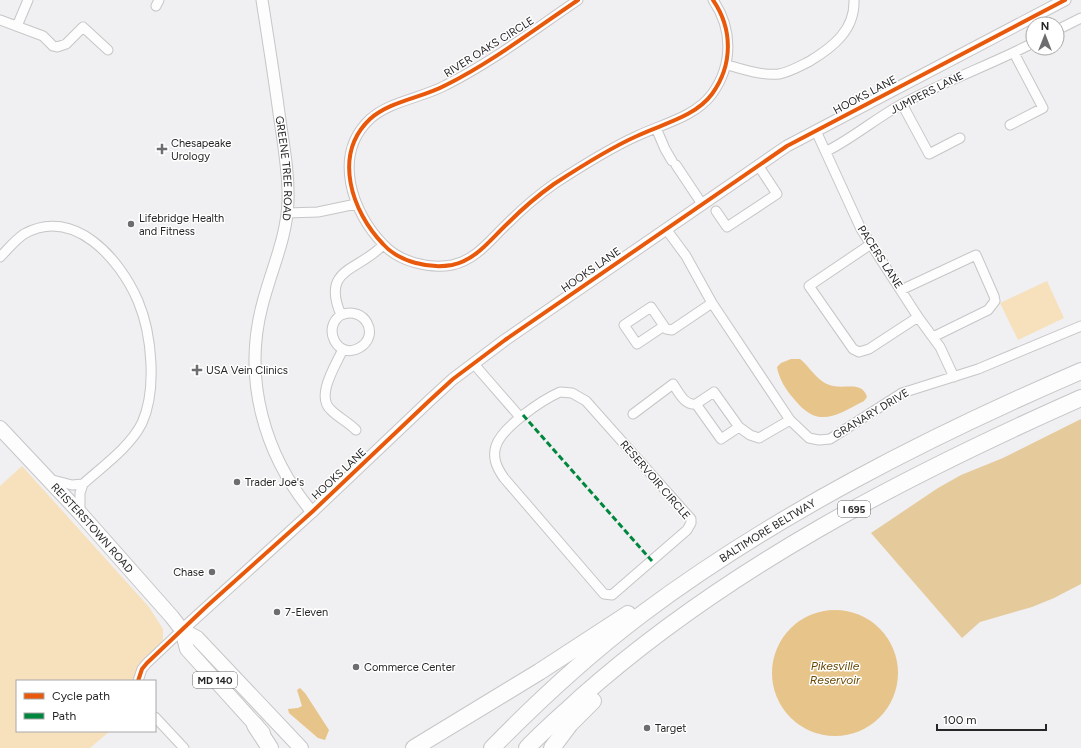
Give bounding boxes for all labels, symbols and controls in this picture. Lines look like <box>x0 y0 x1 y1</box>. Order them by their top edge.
street label: RIVER OAKS CIRCLE <box>442 14 536 80</box>
north arrow <box>1025 16 1065 56</box>
text: N <box>1041 20 1049 33</box>
street label: JUMPERS LANE <box>888 69 966 117</box>
street label: HOOKS LANE <box>831 73 899 117</box>
street label: GREENE TREE ROAD <box>273 115 295 222</box>
place label: Chesapeake Urology <box>171 137 231 163</box>
marker: Chesapeake Urology <box>156 143 168 155</box>
place label: Lifebridge Health and Fitness <box>139 212 224 238</box>
marker: Lifebridge Health and Fitness <box>126 219 136 229</box>
street label: PACERS LANE <box>855 223 905 291</box>
street label: HOOKS LANE <box>559 245 623 295</box>
marker: USA Vein Clinics <box>191 364 203 376</box>
place label: USA Vein Clinics <box>206 364 288 377</box>
street label: GRANARY DRIVE <box>831 386 911 442</box>
street label: RESERVOIR CIRCLE <box>617 438 693 522</box>
street label: HOOKS LANE <box>309 445 369 503</box>
place label: Trader Joe's <box>245 476 304 489</box>
marker: Trader Joe's <box>232 477 242 487</box>
street label: REISTERSTOWN ROAD <box>49 480 136 576</box>
street label: BALTIMORE BELTWAY <box>717 496 818 565</box>
road number: I 695 <box>838 501 870 517</box>
place label: Chase <box>173 566 204 579</box>
marker: Chase <box>207 567 217 577</box>
place label: 7-Eleven <box>285 606 328 619</box>
marker: 7-Eleven <box>272 607 282 617</box>
water label: Pikesville Reservoir <box>810 659 861 687</box>
place label: Commerce Center <box>364 661 456 674</box>
marker: Commerce Center <box>351 662 361 672</box>
road number: MD 140 <box>193 672 237 688</box>
legend <box>16 680 156 732</box>
text: Cycle path <box>52 689 110 703</box>
scale bar <box>937 706 1046 732</box>
text: Path <box>52 709 76 723</box>
text: 100 m <box>943 713 977 727</box>
place label: Target <box>655 722 686 735</box>
marker: Target <box>642 723 652 733</box>

